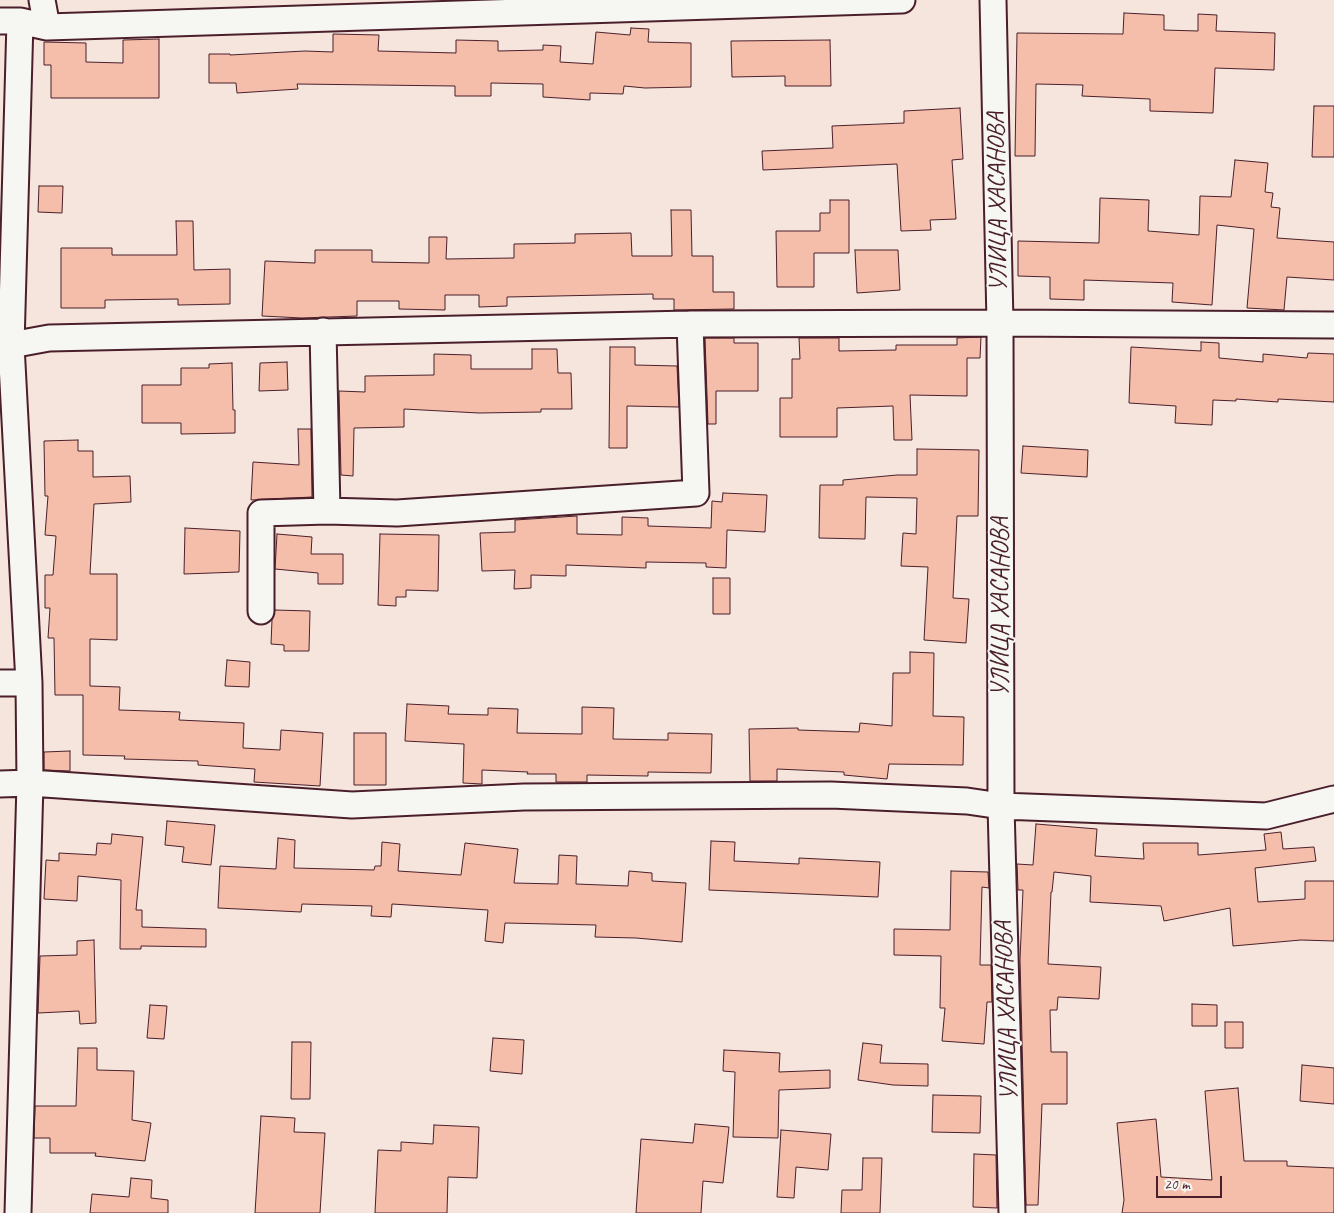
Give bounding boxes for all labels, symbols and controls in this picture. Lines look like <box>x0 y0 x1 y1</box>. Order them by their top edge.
street label: УЛИЦА ХАСАНОВА <box>981 112 1015 292</box>
street label: УЛИЦА ХАСАНОВА <box>986 517 1016 697</box>
street label: УЛИЦА ХАСАНОВА <box>989 921 1025 1101</box>
scale bar <box>1159 1166 1225 1198</box>
text: 20 m <box>1164 1175 1190 1194</box>

